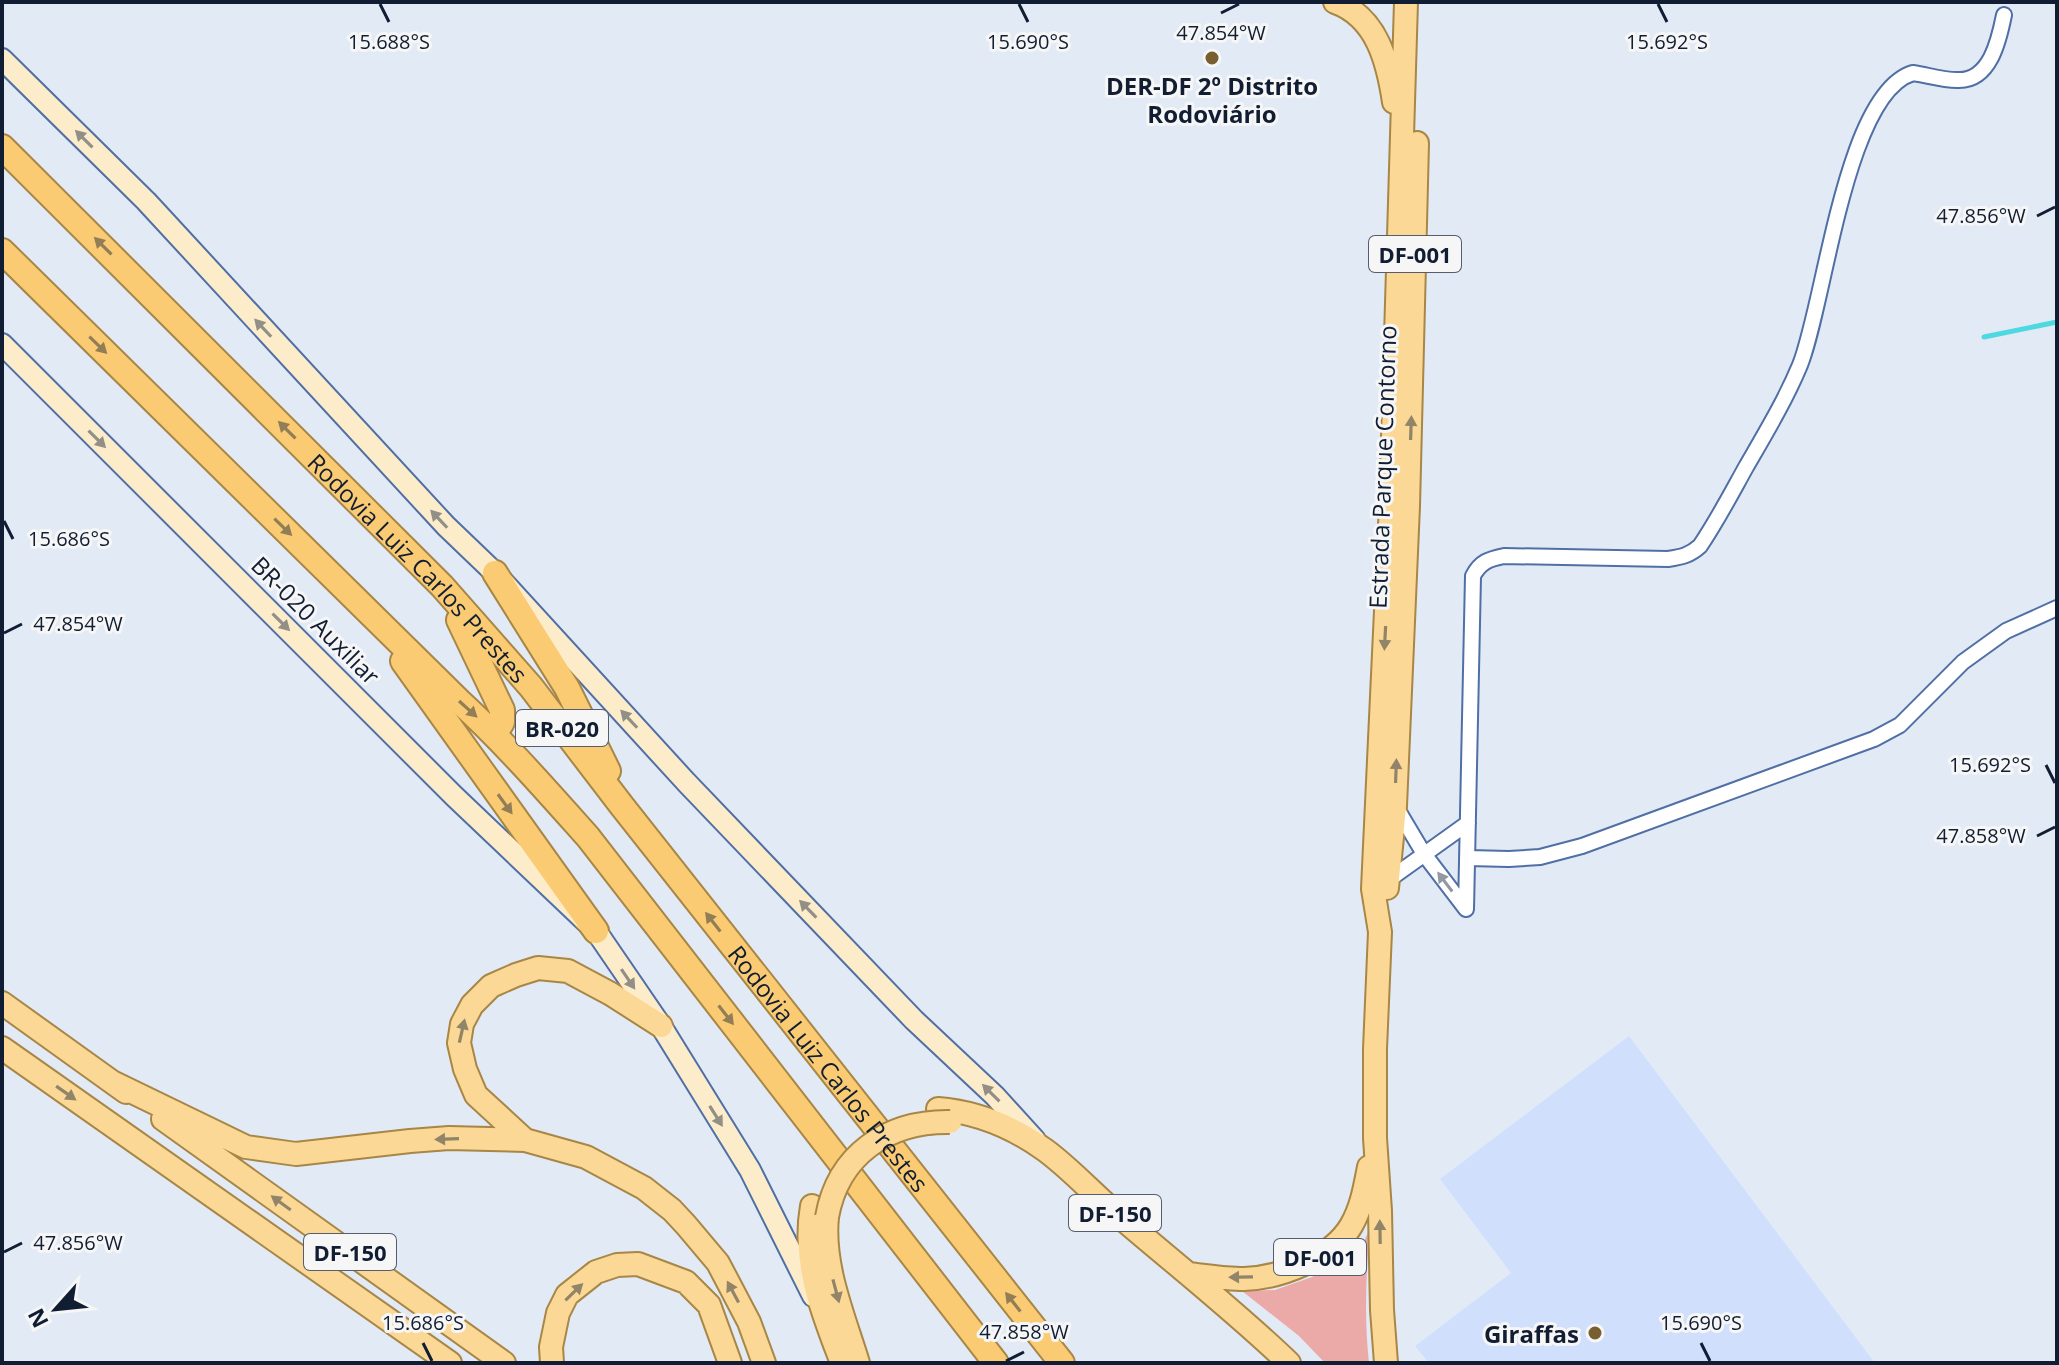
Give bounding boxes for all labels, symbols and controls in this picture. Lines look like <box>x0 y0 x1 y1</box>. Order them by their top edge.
text: 47.854°W <box>1176 19 1266 46</box>
text: 15.688°S <box>348 28 430 55</box>
text: 15.690°S <box>987 28 1069 55</box>
text: 15.692°S <box>1626 28 1708 55</box>
marker: DER-DF 2º Distrito Rodoviário <box>1203 49 1221 67</box>
place label: DER-DF 2º Distrito Rodoviário <box>1106 69 1318 130</box>
one-way arrow <box>75 131 94 149</box>
text: 47.856°W <box>1936 202 2026 229</box>
road number: DF-001 <box>1369 236 1461 272</box>
one-way arrow <box>94 238 113 256</box>
one-way arrow <box>255 318 273 337</box>
street label: Estrada Parque Contorno <box>1361 325 1403 609</box>
one-way arrow <box>88 335 107 353</box>
one-way arrow <box>1404 415 1417 440</box>
one-way arrow <box>278 421 297 440</box>
one-way arrow <box>87 429 106 448</box>
street label: Rodovia Luiz Carlos Prestes <box>301 445 536 690</box>
one-way arrow <box>431 509 449 528</box>
one-way arrow <box>273 517 292 535</box>
text: 15.686°S <box>28 525 110 552</box>
street label: BR-020 Auxiliar <box>245 549 388 692</box>
text: 47.854°W <box>33 610 123 637</box>
one-way arrow <box>271 613 290 631</box>
one-way arrow <box>1378 626 1391 651</box>
one-way arrow <box>459 700 478 718</box>
road number: BR-020 <box>516 710 608 746</box>
one-way arrow <box>621 710 639 729</box>
text: 15.692°S <box>1949 751 2031 778</box>
one-way arrow <box>1390 758 1403 783</box>
one-way arrow <box>497 794 512 815</box>
text: 47.858°W <box>1936 822 2026 849</box>
one-way arrow <box>1438 871 1454 892</box>
one-way arrow <box>799 899 817 918</box>
one-way arrow <box>706 912 722 932</box>
street label: Rodovia Luiz Carlos Prestes <box>721 938 937 1198</box>
one-way arrow <box>620 968 635 989</box>
one-way arrow <box>717 1004 733 1025</box>
one-way arrow <box>456 1018 469 1043</box>
one-way arrow <box>982 1084 1001 1102</box>
one-way arrow <box>55 1085 76 1100</box>
one-way arrow <box>709 1105 723 1127</box>
one-way arrow <box>434 1133 459 1146</box>
road number: DF-150 <box>1069 1195 1161 1231</box>
one-way arrow <box>271 1196 291 1212</box>
one-way arrow <box>1374 1219 1386 1244</box>
text: 47.856°W <box>33 1229 123 1256</box>
road number: DF-150 <box>304 1234 396 1270</box>
road number: DF-001 <box>1274 1239 1366 1275</box>
north arrow <box>16 1269 96 1349</box>
one-way arrow <box>1228 1271 1253 1283</box>
one-way arrow <box>831 1279 843 1304</box>
one-way arrow <box>726 1280 739 1303</box>
one-way arrow <box>564 1283 583 1301</box>
one-way arrow <box>1006 1292 1022 1312</box>
text: N <box>20 1304 55 1333</box>
text: 15.686°S <box>382 1309 464 1336</box>
text: 15.690°S <box>1660 1309 1742 1336</box>
place label: Giraffas <box>1484 1317 1579 1350</box>
text: 47.858°W <box>979 1318 1069 1345</box>
marker: Giraffas <box>1586 1324 1604 1342</box>

